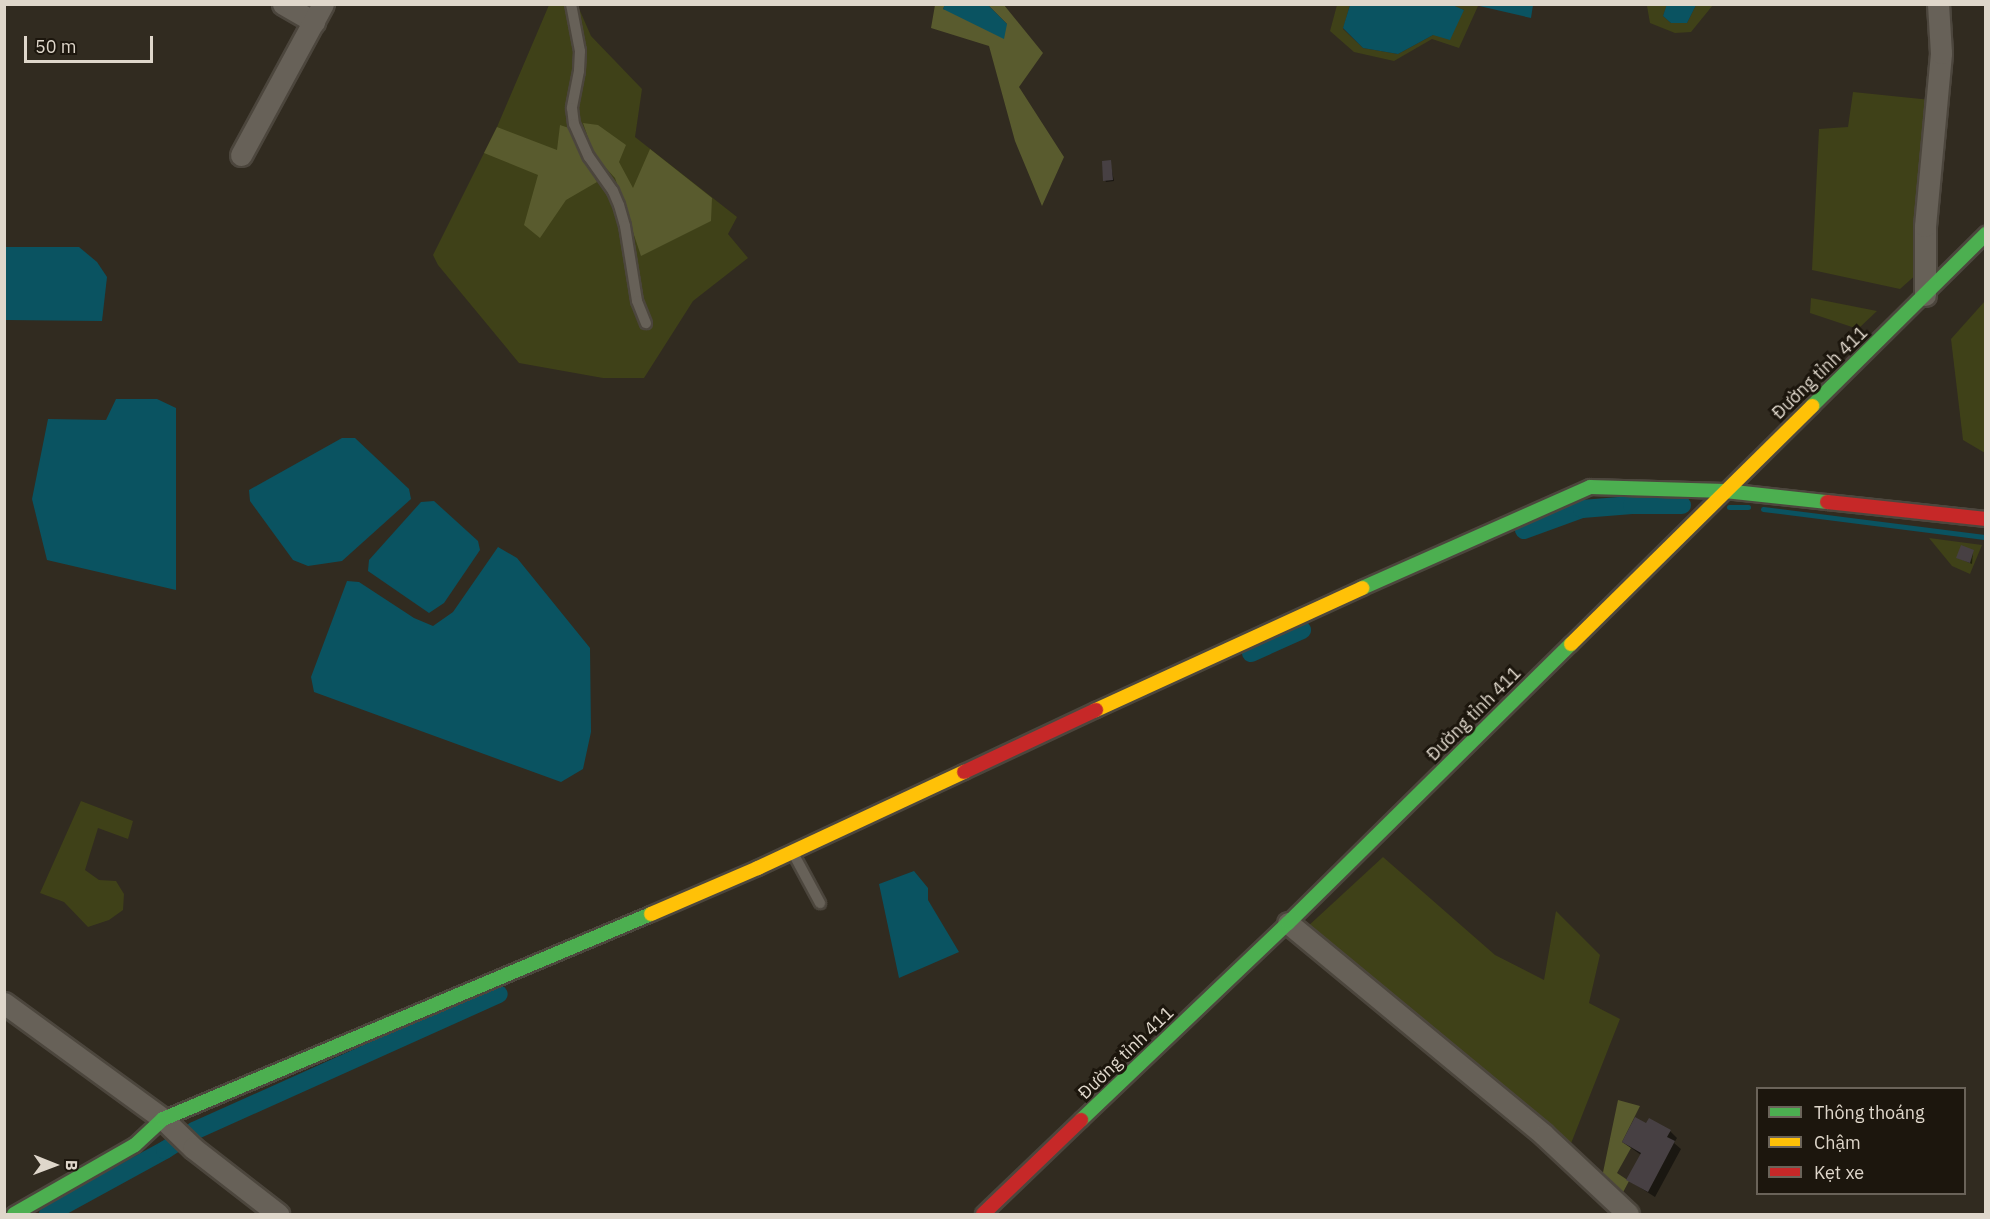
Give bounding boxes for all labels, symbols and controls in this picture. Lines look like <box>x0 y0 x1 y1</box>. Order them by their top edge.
scale bar <box>27 24 156 62</box>
text: 50 m <box>35 35 77 58</box>
street label: Đường tỉnh 411 <box>1768 322 1872 424</box>
street label: Đường tỉnh 411 <box>1422 662 1526 766</box>
street label: Đường tỉnh 411 <box>1074 1002 1178 1104</box>
legend <box>1756 1087 1966 1195</box>
text: Thông thoáng <box>1814 1101 1925 1124</box>
text: Chậm <box>1814 1131 1861 1154</box>
north arrow <box>24 1135 84 1195</box>
text: B <box>62 1160 82 1171</box>
text: Kẹt xe <box>1814 1161 1864 1184</box>

